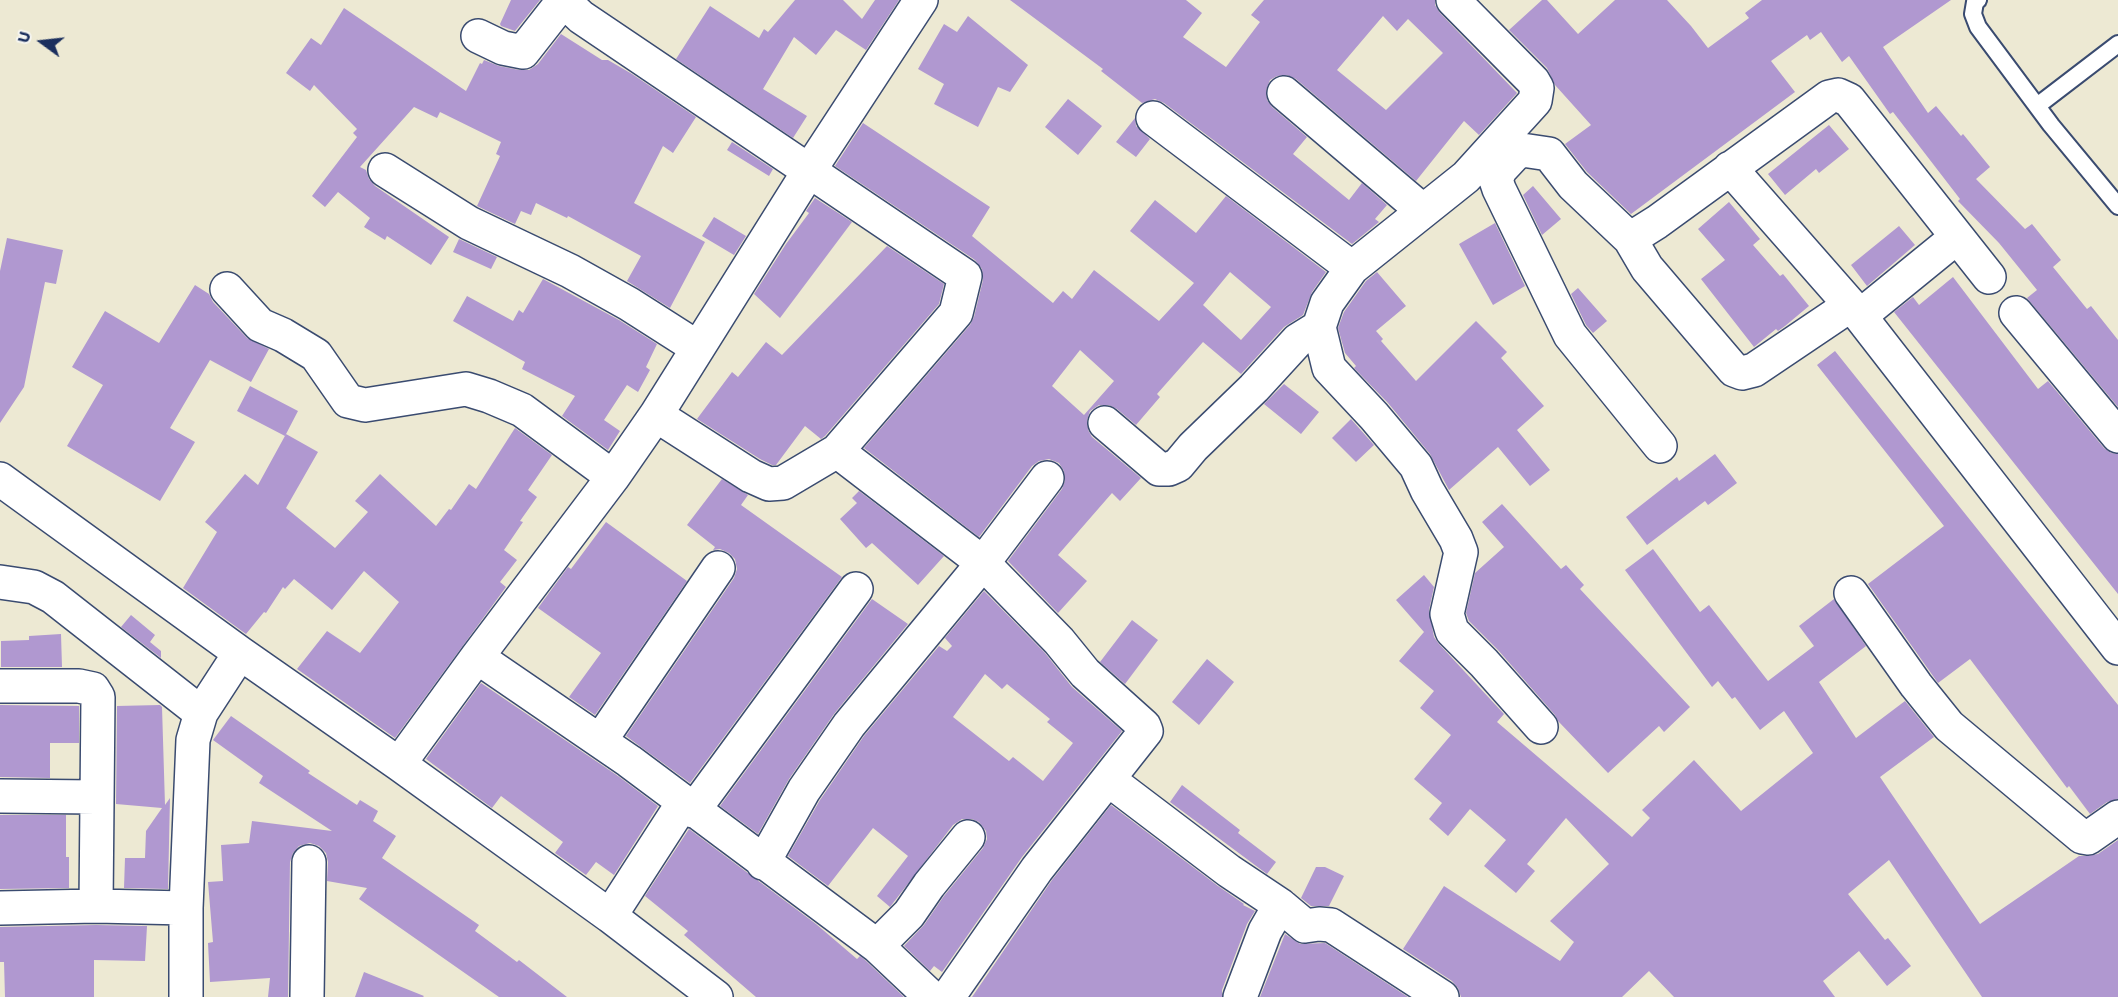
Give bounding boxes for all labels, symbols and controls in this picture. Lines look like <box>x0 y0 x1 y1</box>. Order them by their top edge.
north arrow <box>12 12 72 72</box>
text: U <box>13 29 36 45</box>

